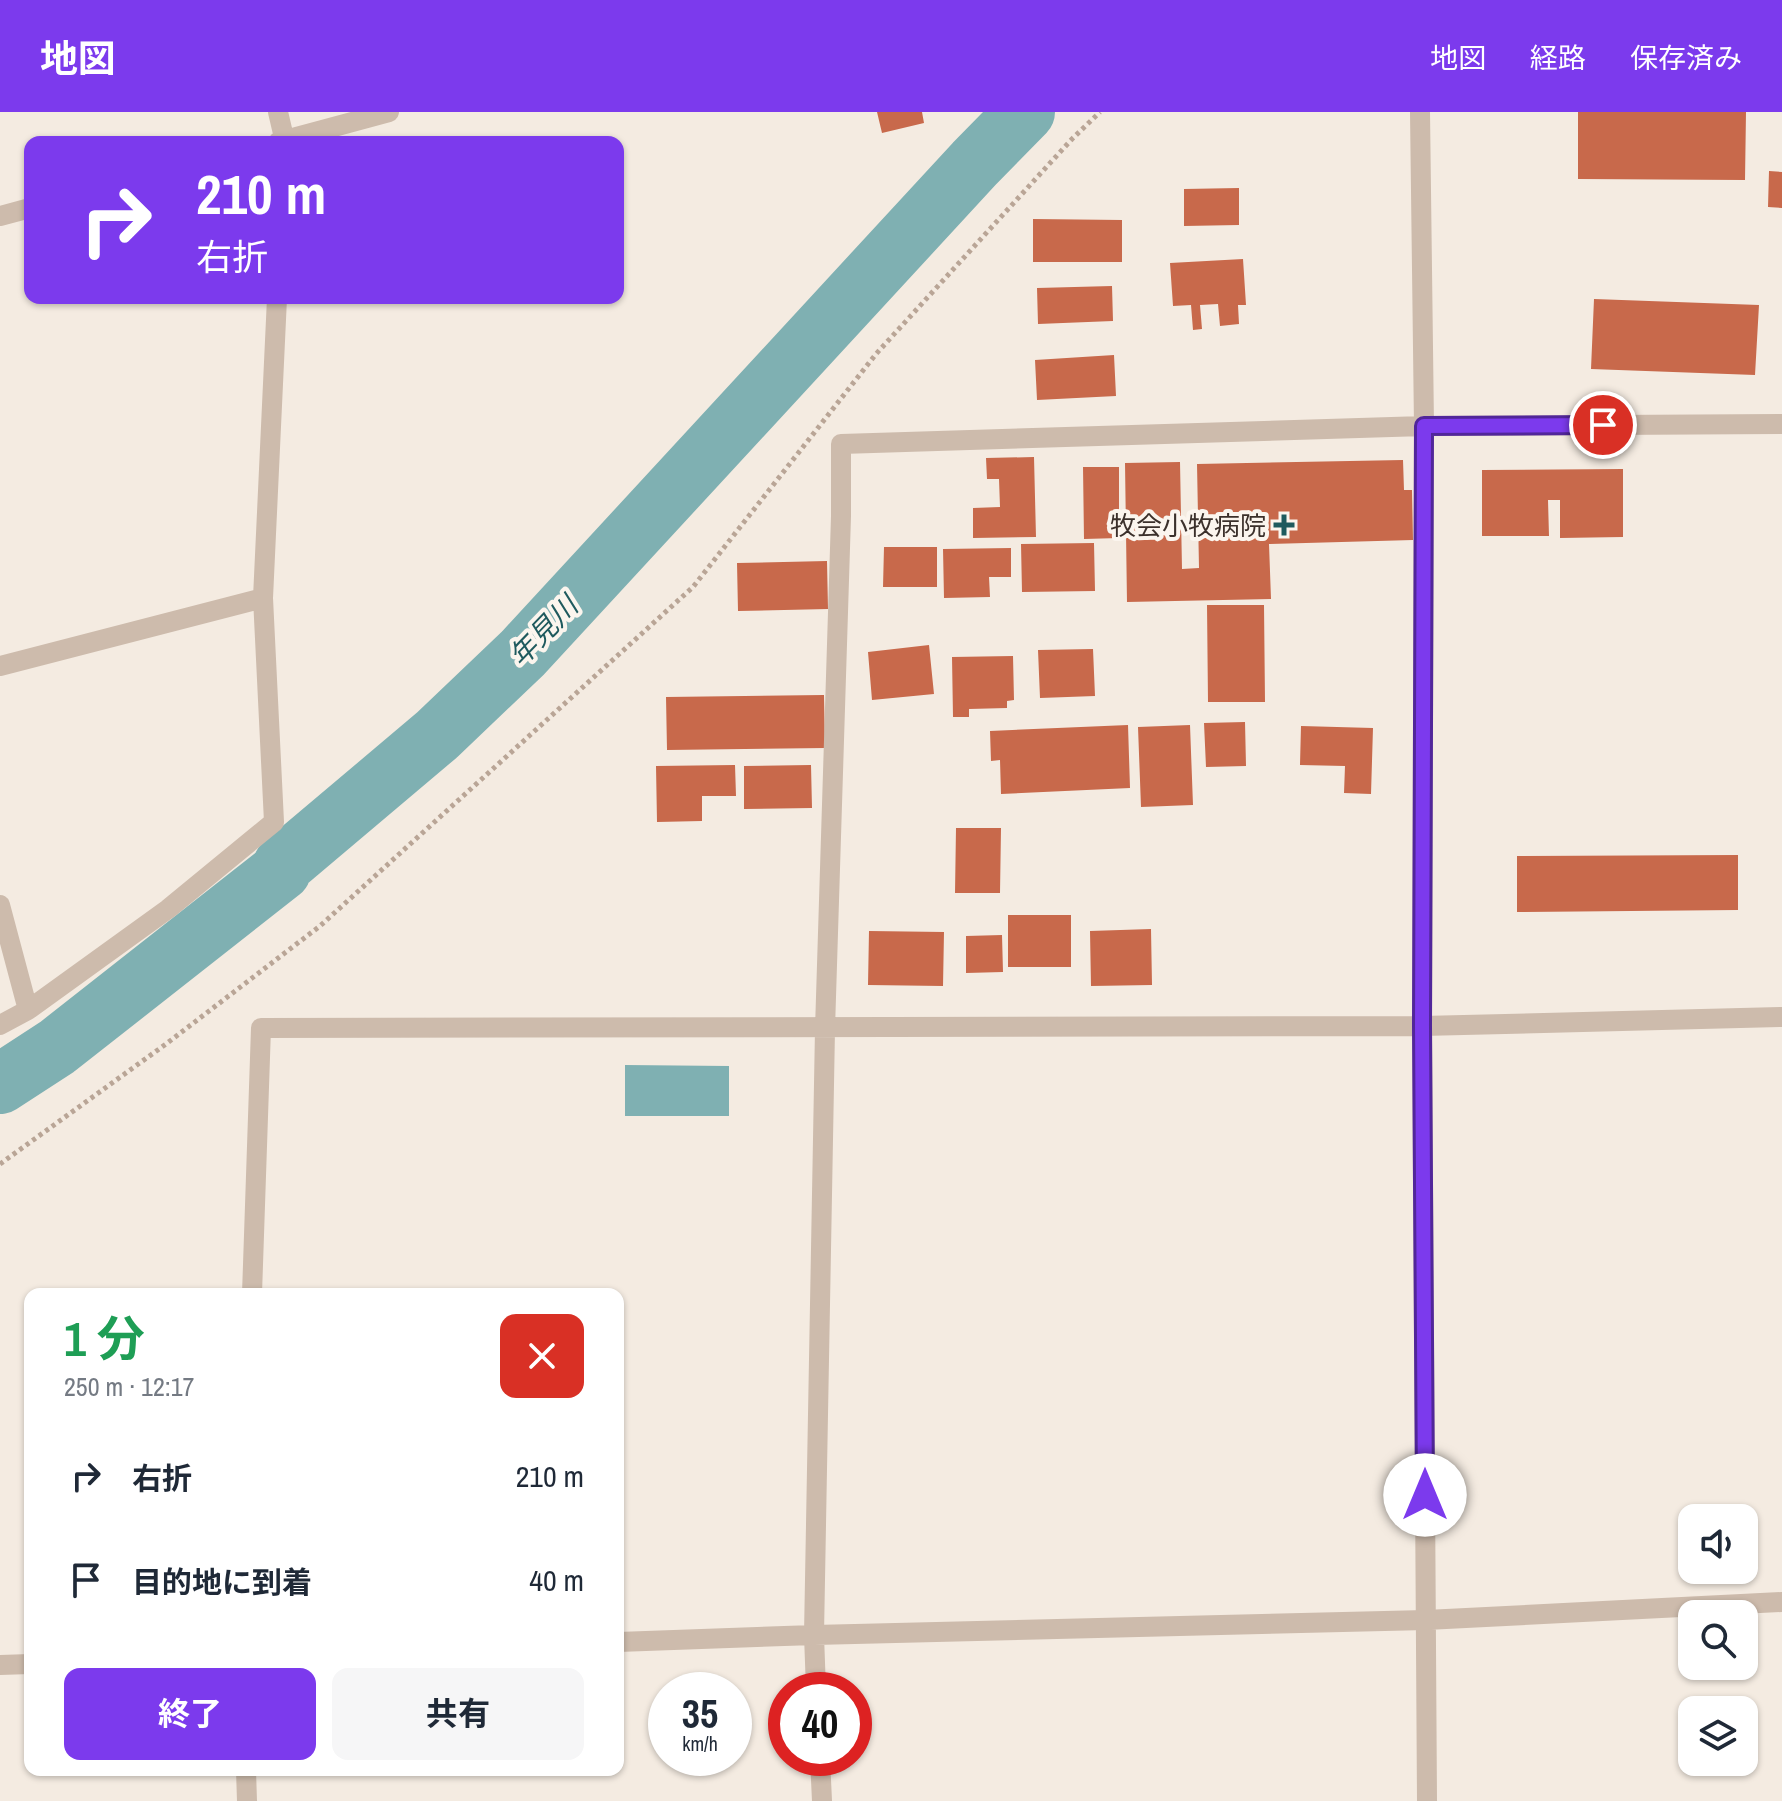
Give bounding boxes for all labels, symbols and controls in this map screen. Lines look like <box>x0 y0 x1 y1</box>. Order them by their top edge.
text: 地図 <box>40 33 116 84</box>
text: 地図 <box>1430 39 1486 77</box>
text: 経路 <box>1530 39 1586 77</box>
text: 保存済み <box>1630 39 1742 77</box>
text: 210 m <box>196 156 326 231</box>
icon: right <box>64 168 168 272</box>
text: 右折 <box>196 233 268 281</box>
pin <box>1569 391 1637 459</box>
icon: arrive <box>1581 403 1625 447</box>
place label: 牧会小牧病院 <box>1110 508 1266 543</box>
marker: 牧会小牧病院 <box>1273 514 1295 536</box>
water label: 年見川 <box>500 585 588 674</box>
text: 1 分 <box>64 1306 145 1371</box>
button: close <box>500 1314 584 1398</box>
text: 250 m · 12:17 <box>64 1369 194 1404</box>
position arrow <box>1383 1453 1467 1537</box>
icon: right <box>64 1454 108 1498</box>
text: 210 m <box>516 1456 584 1496</box>
text: 右折 <box>132 1458 192 1498</box>
map controls <box>1678 1504 1758 1776</box>
button: sound <box>1678 1504 1758 1584</box>
icon: arrive <box>64 1558 108 1602</box>
text: 40 m <box>529 1560 584 1600</box>
text: 目的地に到着 <box>132 1562 312 1602</box>
button: search <box>1678 1600 1758 1680</box>
button: 終了 <box>64 1668 316 1760</box>
button: 共有 <box>332 1668 584 1760</box>
speed limit sign: 40 <box>768 1672 872 1776</box>
text: 35 <box>682 1687 718 1740</box>
button: layers <box>1678 1696 1758 1776</box>
text: km/h <box>682 1730 718 1757</box>

